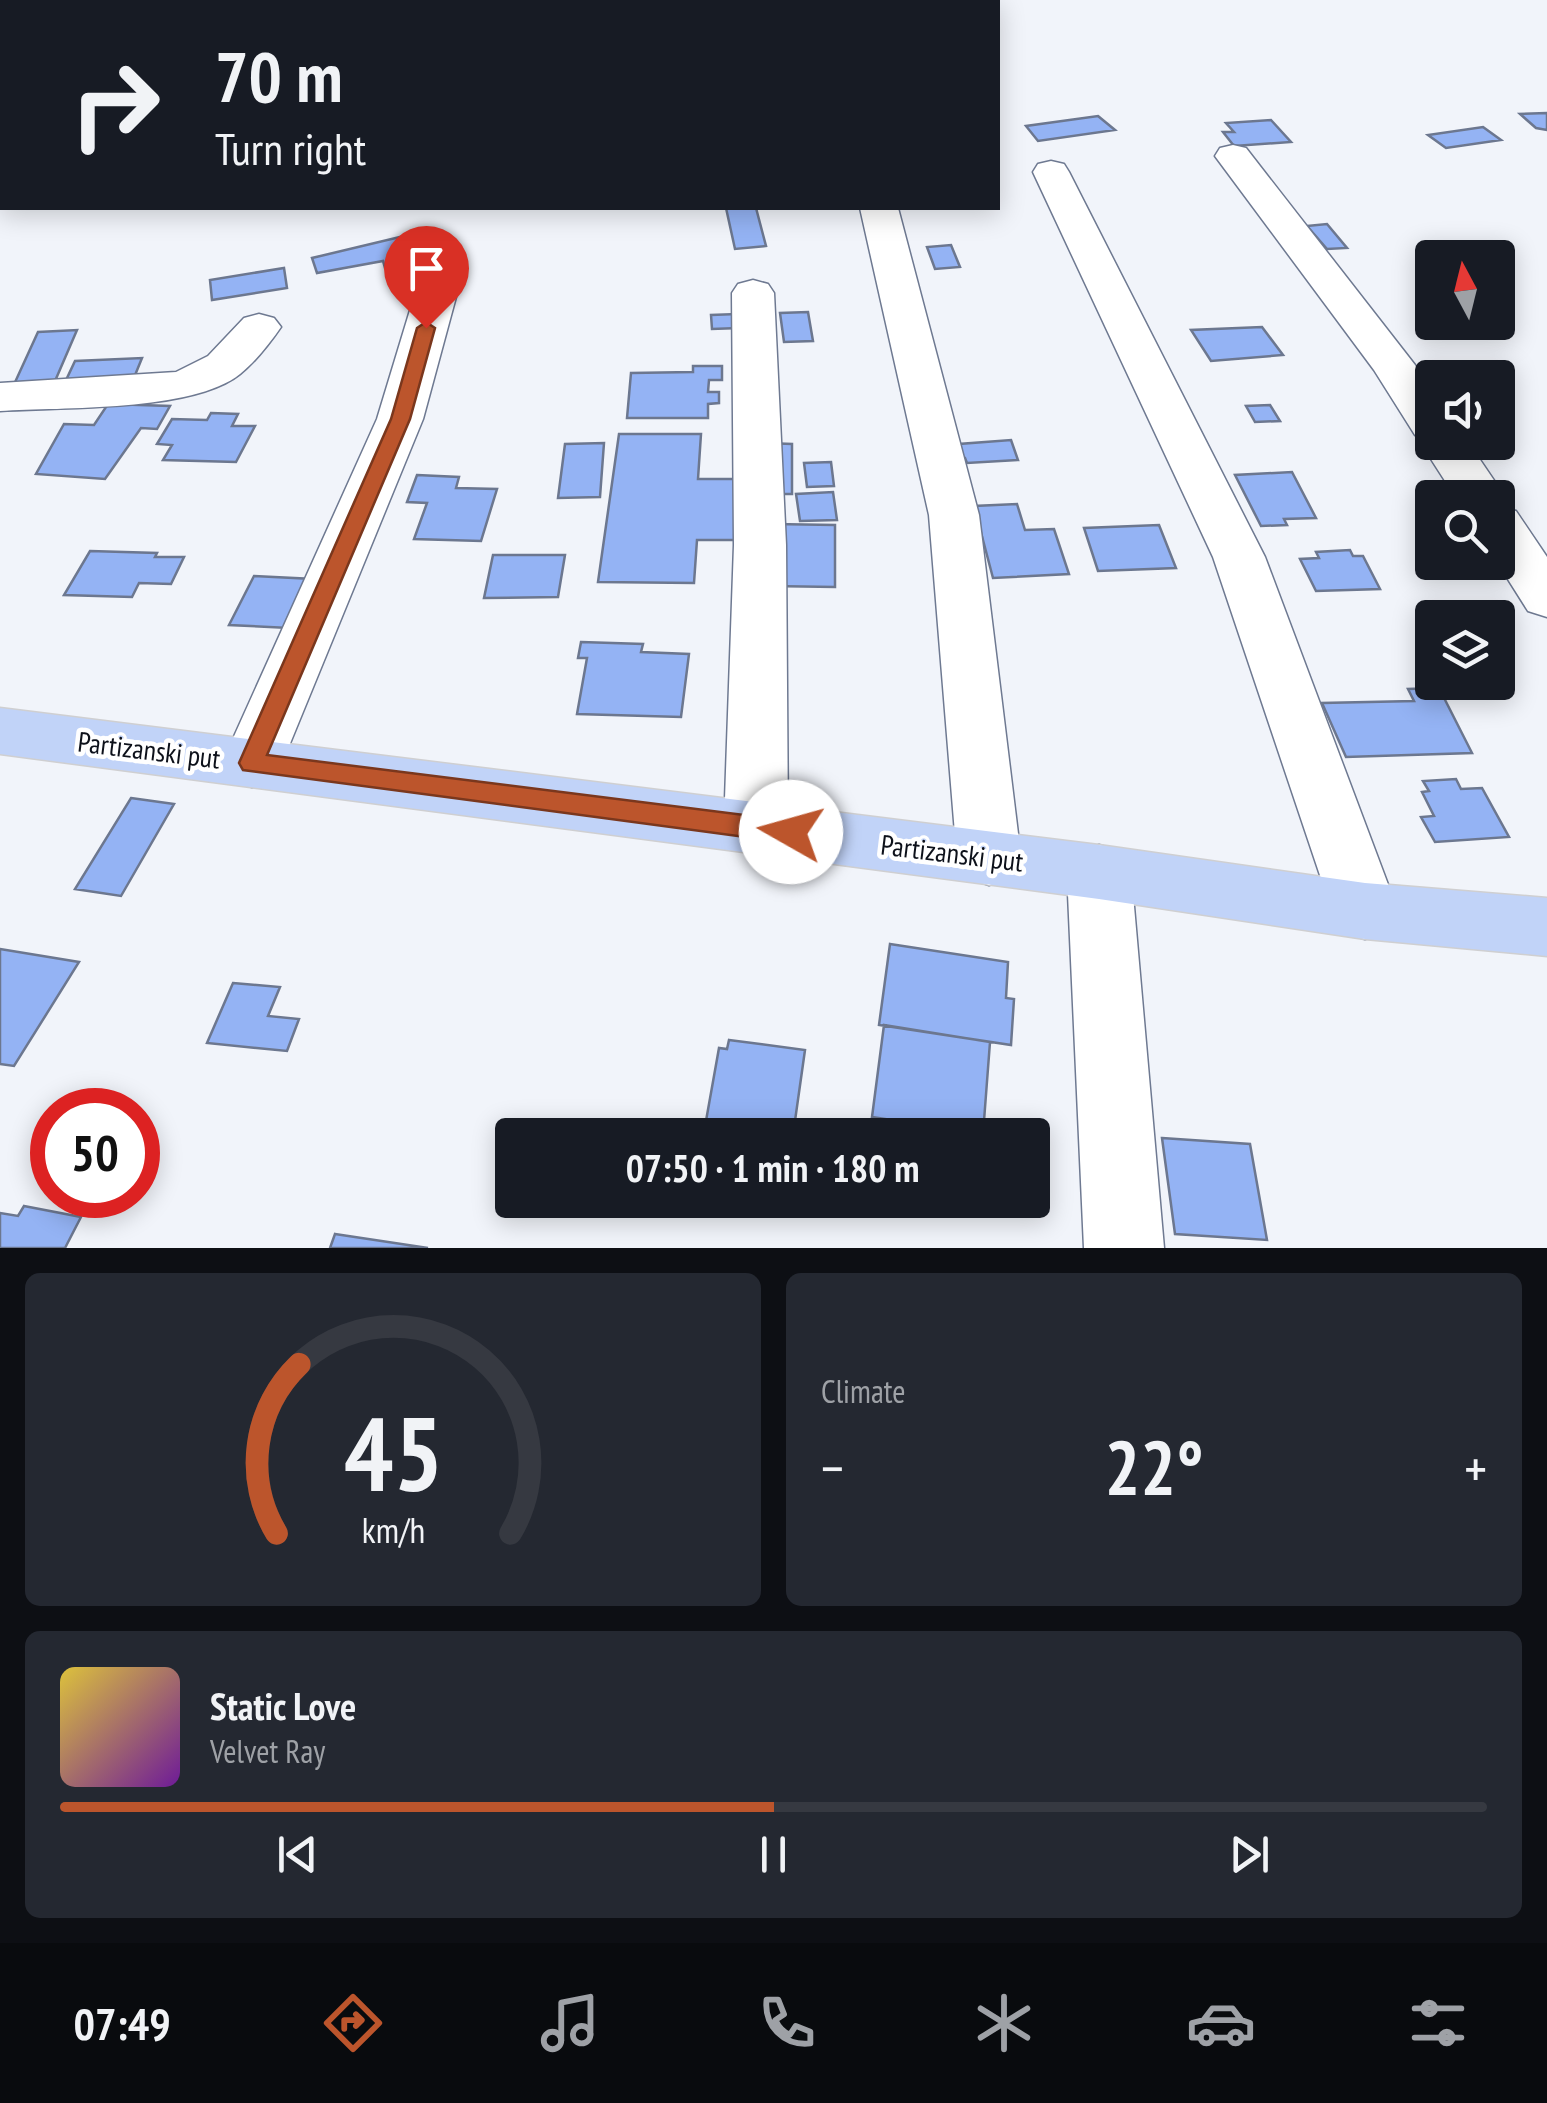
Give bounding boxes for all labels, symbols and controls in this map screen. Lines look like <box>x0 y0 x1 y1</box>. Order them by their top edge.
text: 70 m <box>215 31 343 121</box>
icon: right <box>50 40 180 170</box>
text: Turn right <box>215 119 366 177</box>
pin <box>384 226 469 329</box>
north arrow <box>1415 240 1515 340</box>
map controls <box>1415 240 1515 700</box>
icon: arrive <box>399 241 454 296</box>
button: sound <box>1415 360 1515 460</box>
button: search <box>1415 480 1515 580</box>
button: layers <box>1415 600 1515 700</box>
street label: Partizanski put <box>76 722 223 777</box>
position arrow <box>739 780 843 884</box>
street label: Partizanski put <box>879 825 1026 880</box>
speed limit sign: 50 <box>30 1088 160 1218</box>
text: 07:50 · 1 min · 180 m <box>626 1143 919 1192</box>
text: Climate <box>821 1370 905 1412</box>
text: 45 <box>343 1385 443 1520</box>
text: 22° <box>1104 1419 1204 1516</box>
text: − <box>821 1432 844 1503</box>
text: + <box>1464 1432 1487 1503</box>
text: km/h <box>361 1507 425 1553</box>
text: Static Love <box>210 1681 356 1730</box>
text: Velvet Ray <box>210 1730 325 1772</box>
icon: previous <box>270 1827 325 1882</box>
icon: pause <box>746 1827 801 1882</box>
icon: next <box>1222 1827 1277 1882</box>
icon: directions <box>318 1988 388 2058</box>
icon: music <box>535 1988 605 2058</box>
icon: phone <box>752 1988 822 2058</box>
icon: climate <box>969 1988 1039 2058</box>
icon: car <box>1186 1988 1256 2058</box>
icon: filters <box>1403 1988 1473 2058</box>
text: 07:49 <box>74 1994 171 2052</box>

